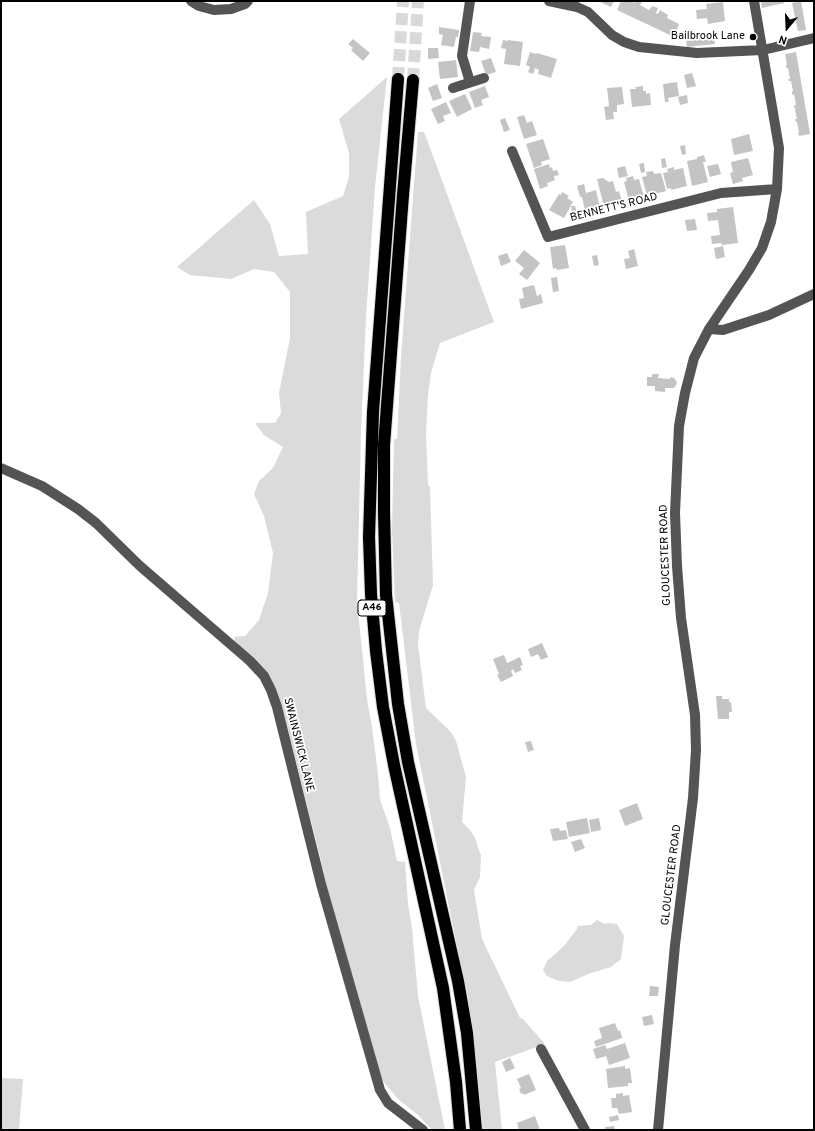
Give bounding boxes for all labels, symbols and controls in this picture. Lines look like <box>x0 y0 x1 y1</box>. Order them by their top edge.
north arrow <box>767 8 807 48</box>
place label: Bailbrook Lane <box>671 30 745 44</box>
text: N <box>777 31 789 47</box>
marker: Bailbrook Lane <box>748 32 758 42</box>
street label: BENNETT'S ROAD <box>569 191 659 225</box>
street label: GLOUCESTER ROAD <box>658 504 674 606</box>
road number: A46 <box>358 600 386 616</box>
street label: SWAINSWICK LANE <box>280 697 316 793</box>
street label: GLOUCESTER ROAD <box>659 824 685 926</box>

